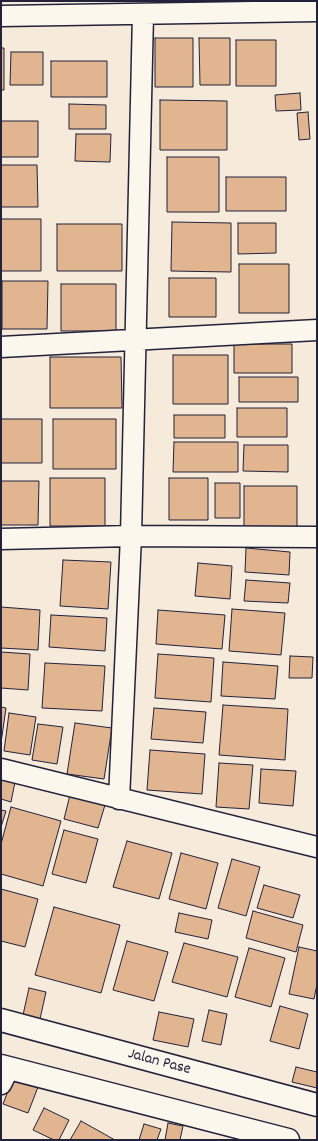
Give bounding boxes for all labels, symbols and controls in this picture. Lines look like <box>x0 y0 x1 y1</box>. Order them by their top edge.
street label: Jalan Pase <box>125 1045 193 1081</box>

